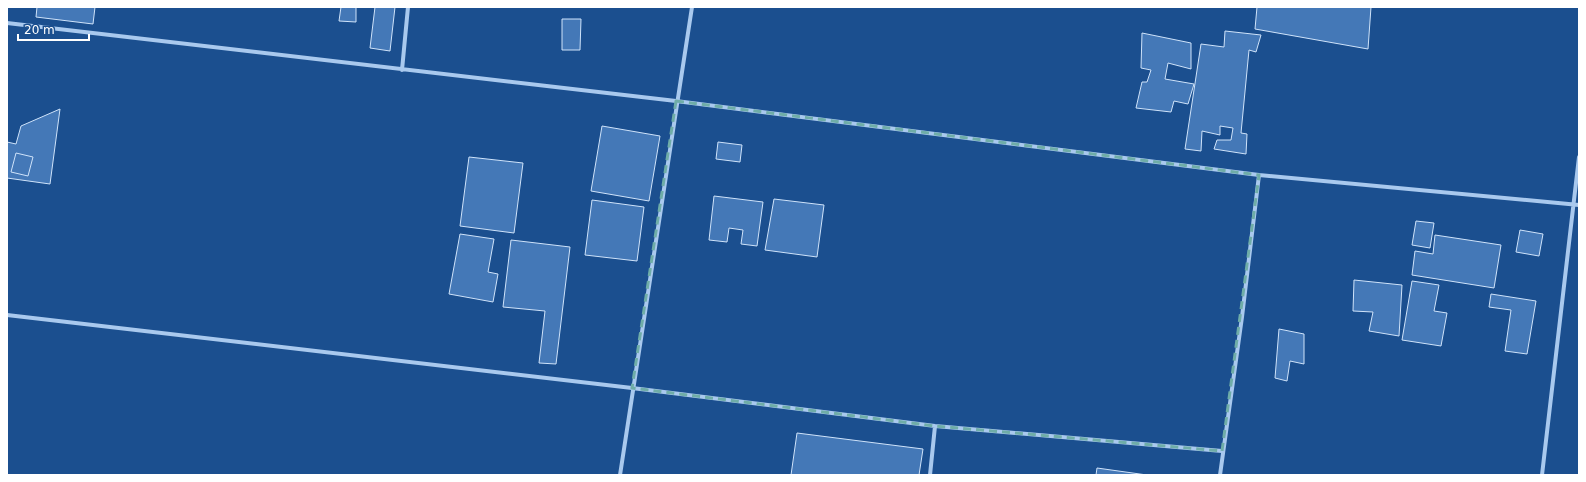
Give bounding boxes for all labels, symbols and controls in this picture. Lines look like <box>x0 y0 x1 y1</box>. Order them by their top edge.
scale bar <box>18 16 89 42</box>
text: 20 m <box>24 23 55 37</box>

